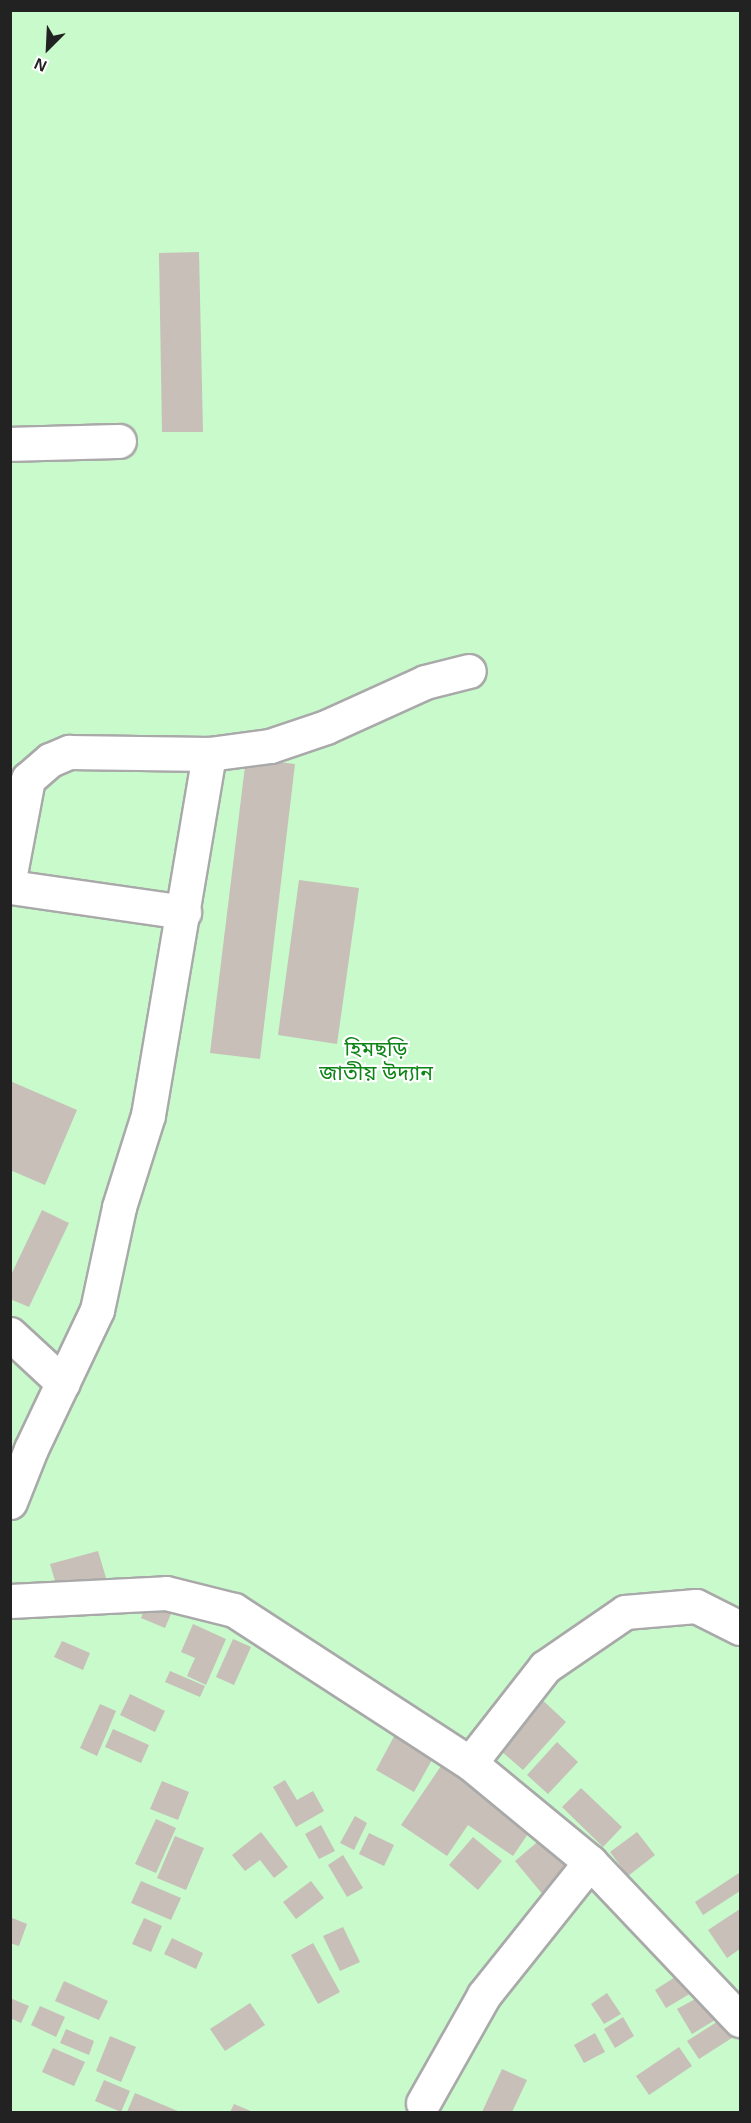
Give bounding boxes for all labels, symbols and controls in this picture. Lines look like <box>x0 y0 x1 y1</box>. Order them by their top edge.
north arrow <box>18 18 78 78</box>
text: N <box>32 55 49 75</box>
park label: হিমছড়ি জাতীয় উদ্যান <box>319 1036 433 1086</box>

